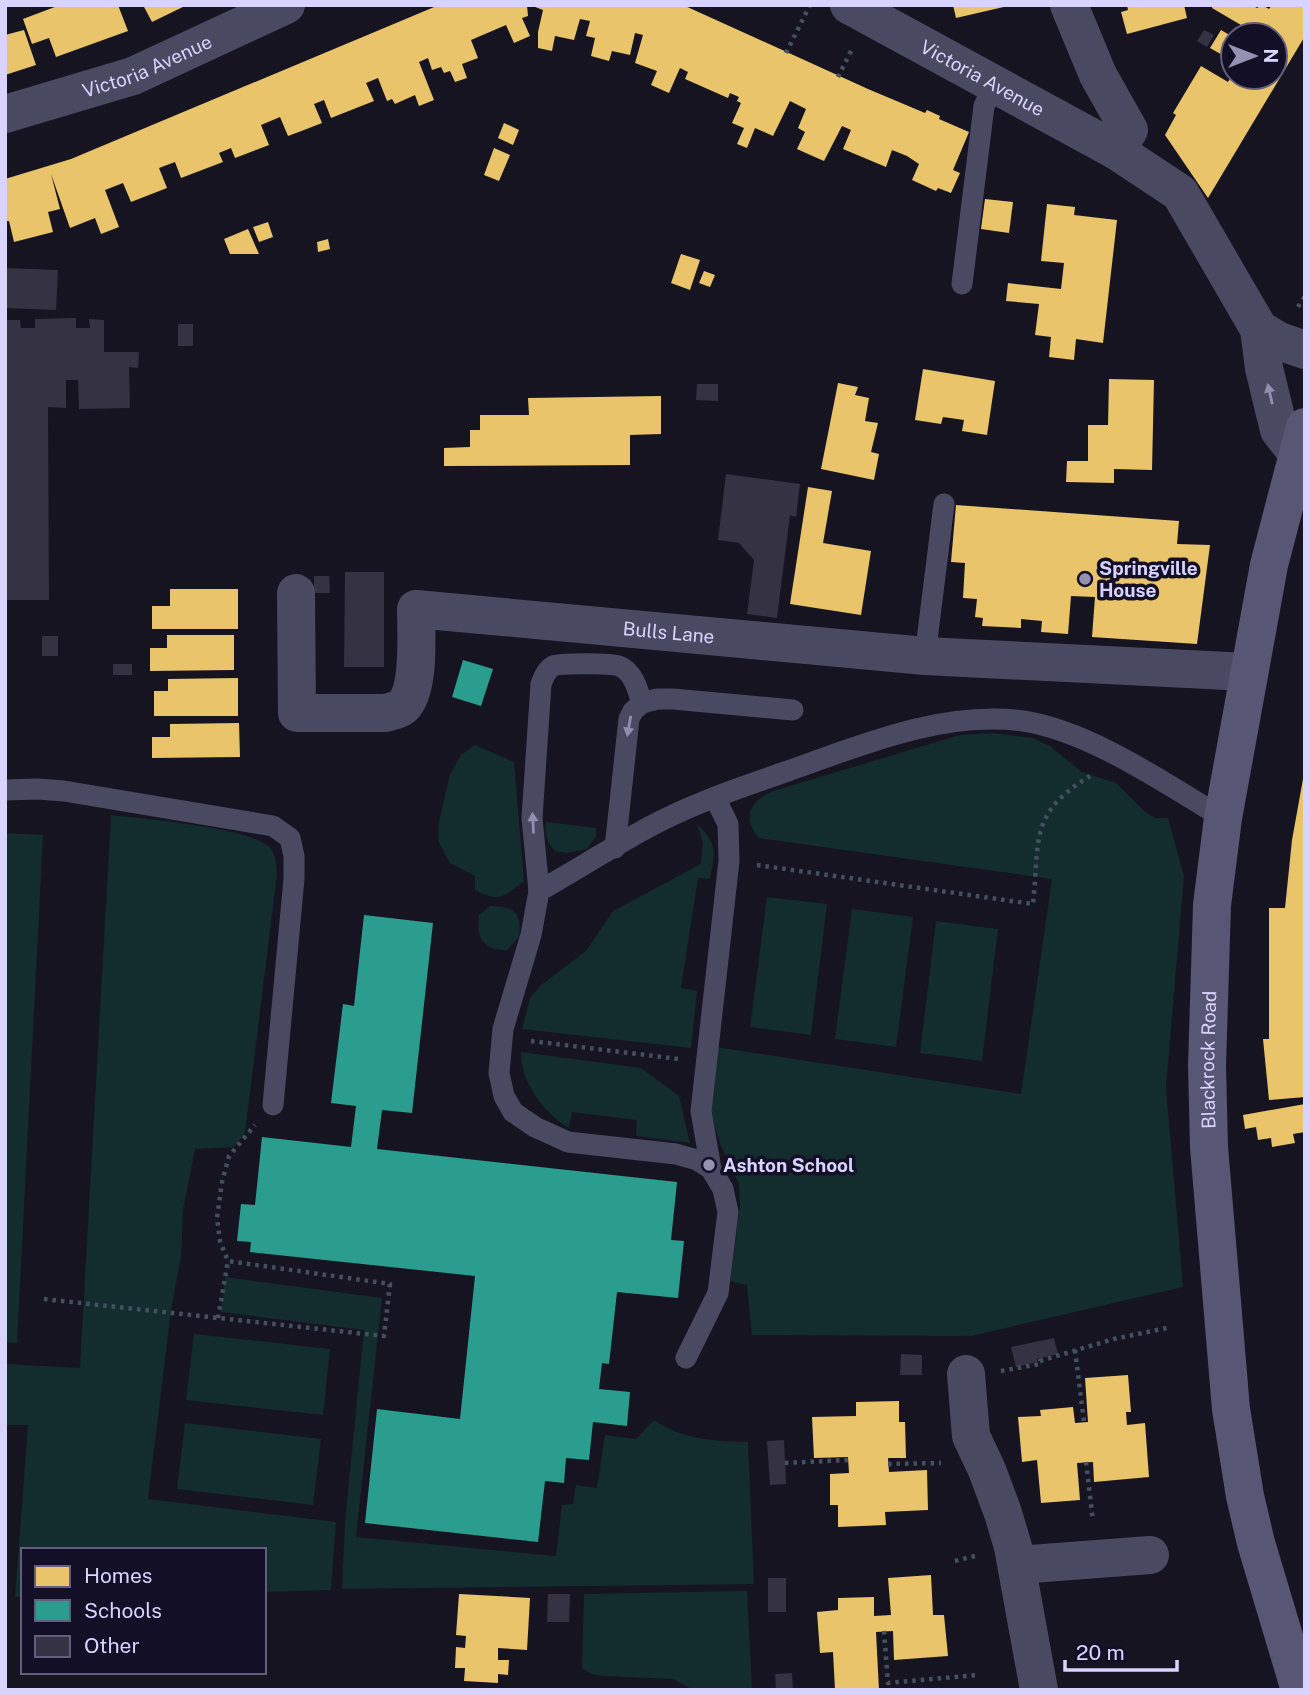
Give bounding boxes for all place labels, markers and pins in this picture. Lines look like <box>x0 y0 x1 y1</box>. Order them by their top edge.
place label: Springville House <box>1099 557 1198 601</box>
marker: Springville House <box>1077 571 1093 587</box>
place label: Ashton School <box>723 1154 854 1176</box>
marker: Ashton School <box>701 1157 717 1173</box>

